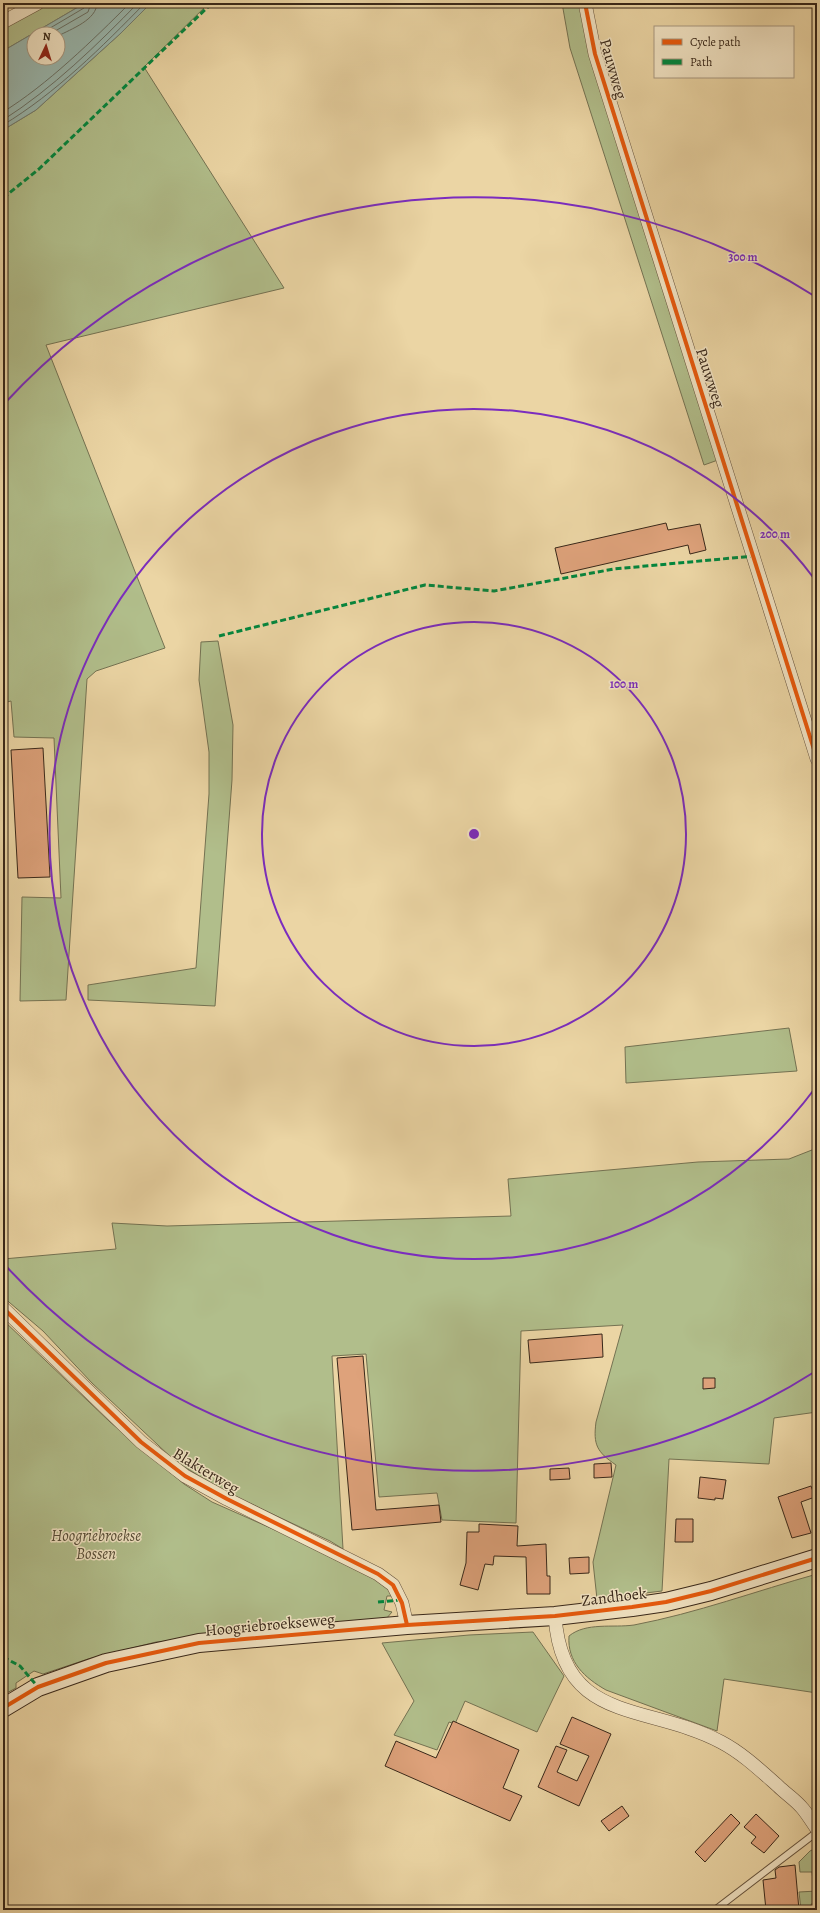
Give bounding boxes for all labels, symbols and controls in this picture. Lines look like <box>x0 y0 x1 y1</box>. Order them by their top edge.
north arrow <box>26 26 66 66</box>
legend <box>654 26 794 78</box>
text: N <box>42 29 51 44</box>
text: Cycle path <box>690 34 741 50</box>
street label: Pauwweg <box>594 36 632 102</box>
text: Path <box>690 54 713 70</box>
text: 300 m <box>728 249 758 265</box>
street label: Pauwweg <box>690 345 730 411</box>
text: 200 m <box>760 526 790 542</box>
text: 100 m <box>610 676 638 692</box>
centre of rings <box>467 827 481 841</box>
street label: Blakterweg <box>169 1443 243 1499</box>
park label: Hoogriebroekse Bossen <box>51 1525 141 1565</box>
street label: Zandhoek <box>580 1582 648 1612</box>
street label: Hoogriebroekseweg <box>204 1608 336 1642</box>

